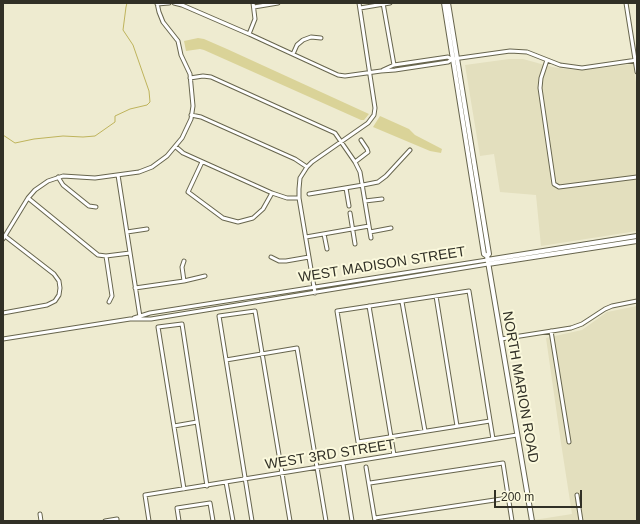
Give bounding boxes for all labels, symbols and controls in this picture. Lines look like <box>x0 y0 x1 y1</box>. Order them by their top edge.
street label: WEST MADISON STREET <box>297 244 467 286</box>
street label: NORTH MARION ROAD <box>498 310 542 464</box>
street label: WEST 3RD STREET <box>264 436 396 474</box>
scale bar <box>496 482 584 508</box>
text: 200 m <box>501 490 534 504</box>

